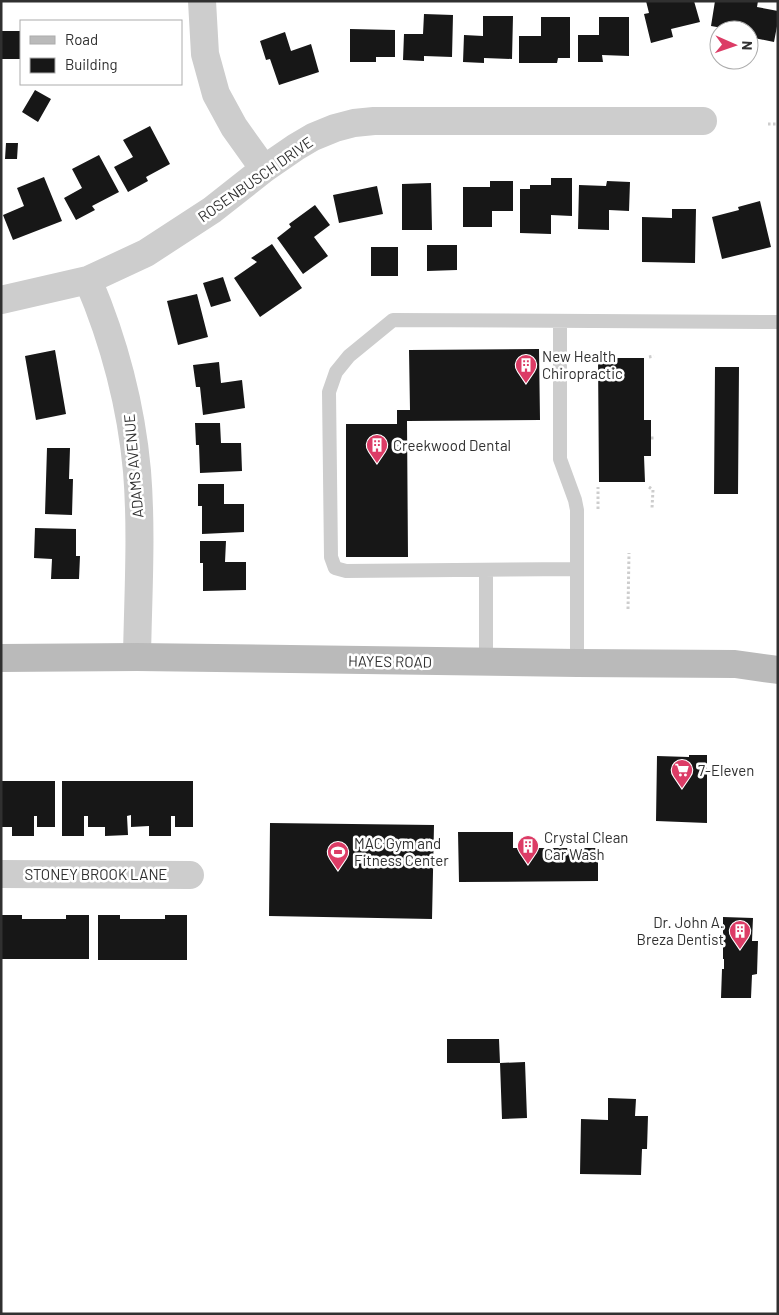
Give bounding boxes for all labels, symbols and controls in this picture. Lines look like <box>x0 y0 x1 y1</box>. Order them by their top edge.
legend <box>20 20 182 85</box>
north arrow <box>709 20 759 70</box>
text: Road <box>65 30 98 48</box>
text: N <box>739 41 756 50</box>
text: Building <box>65 55 118 73</box>
street label: ROSENBUSCH DRIVE <box>194 133 316 225</box>
place label: New Health Chiropractic <box>542 347 623 382</box>
building icon: New Health Chiropractic <box>514 353 538 384</box>
street label: ADAMS AVENUE <box>119 413 147 519</box>
building icon: Creekwood Dental <box>365 433 389 464</box>
place label: Creekwood Dental <box>393 436 511 454</box>
street label: HAYES ROAD <box>348 651 432 671</box>
supermarket icon: 7-Eleven <box>670 758 694 789</box>
place label: 7-Eleven <box>698 761 754 779</box>
place label: Crystal Clean Car Wash <box>544 828 628 863</box>
place label: MAC Gym and Fitness Center <box>354 834 449 869</box>
building icon: Crystal Clean Car Wash <box>516 834 540 865</box>
sports icon: MAC Gym and Fitness Center <box>326 840 350 871</box>
street label: STONEY BROOK LANE <box>25 865 167 883</box>
place label: Dr. John A. Breza Dentist <box>637 913 724 948</box>
building icon: Dr. John A. Breza Dentist <box>728 919 752 950</box>

